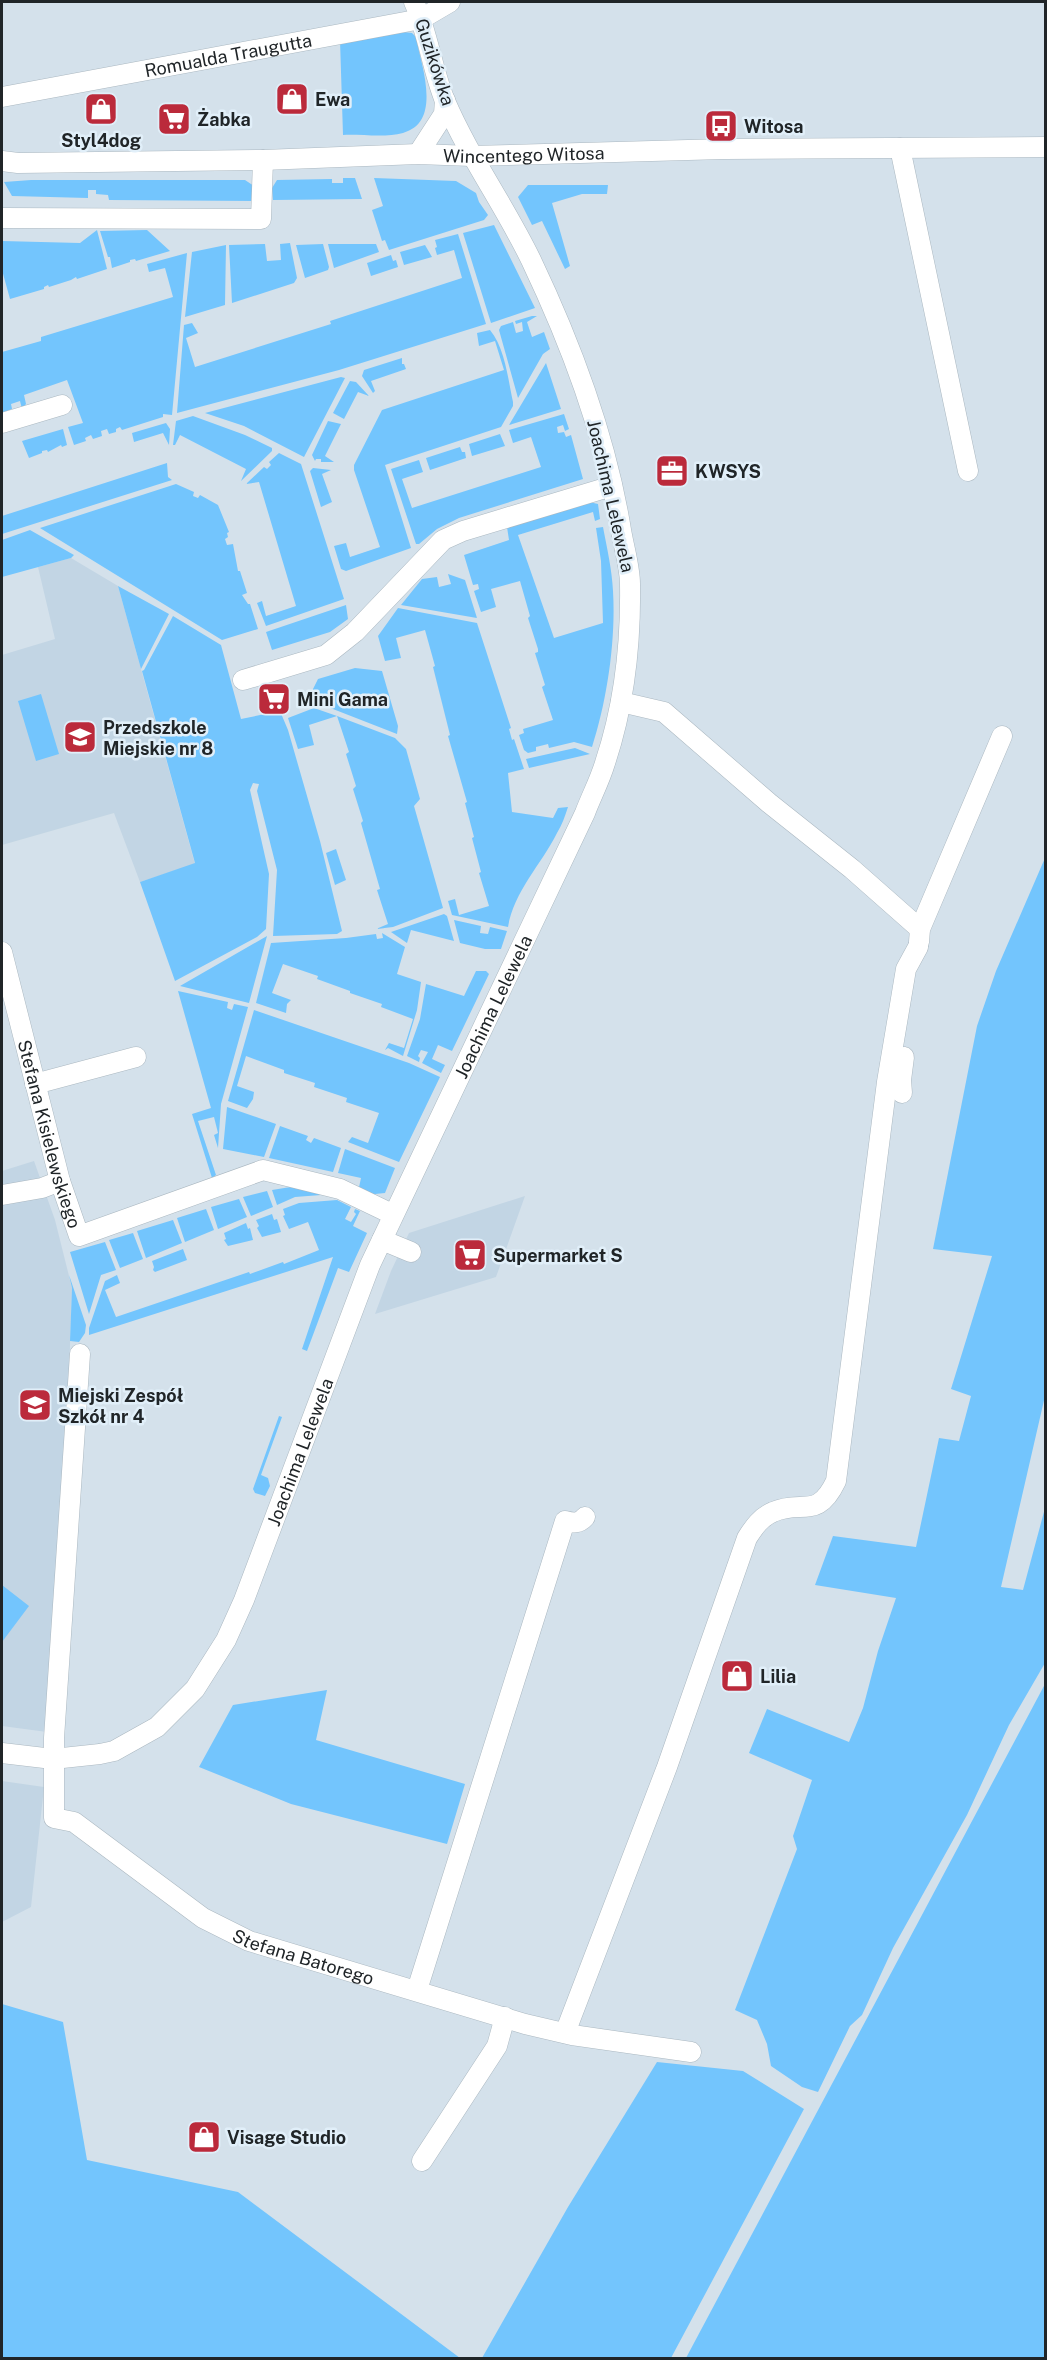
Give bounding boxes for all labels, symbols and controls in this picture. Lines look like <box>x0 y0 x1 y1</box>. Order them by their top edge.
street label: Guzikówka <box>411 16 459 108</box>
street label: Romualda Traugutta <box>143 29 314 81</box>
shop icon: Ewa <box>274 81 310 117</box>
place label: Ewa <box>315 89 350 110</box>
shop icon: Styl4dog <box>83 91 119 127</box>
supermarket icon: Żabka <box>156 101 192 137</box>
place label: Żabka <box>197 108 251 130</box>
bus stop icon: Witosa <box>703 108 739 144</box>
place label: Witosa <box>744 116 804 137</box>
place label: Styl4dog <box>61 130 141 151</box>
street label: Wincentego Witosa <box>443 142 605 167</box>
street label: Joachima Lelewela <box>583 418 639 574</box>
office icon: KWSYS <box>654 453 690 489</box>
place label: KWSYS <box>695 461 761 482</box>
supermarket icon: Mini Gama <box>256 681 292 717</box>
place label: Mini Gama <box>297 689 388 710</box>
place label: Przedszkole Miejskie nr 8 <box>103 717 213 759</box>
school or university icon: Przedszkole Miejskie nr 8 <box>62 719 98 755</box>
street label: Joachima Lelewela <box>450 931 536 1082</box>
street label: Stefana Kisielewskiego <box>14 1037 86 1231</box>
supermarket icon: Supermarket S <box>452 1237 488 1273</box>
place label: Supermarket S <box>493 1245 623 1266</box>
street label: Joachima Lelewela <box>262 1375 337 1529</box>
place label: Miejski Zespół Szkół nr 4 <box>58 1385 183 1427</box>
school or university icon: Miejski Zespół Szkół nr 4 <box>17 1387 53 1423</box>
shop icon: Lilia <box>719 1658 755 1694</box>
place label: Lilia <box>760 1666 796 1687</box>
street label: Stefana Batorego <box>229 1924 376 1988</box>
shop icon: Visage Studio <box>186 2119 222 2155</box>
place label: Visage Studio <box>227 2127 346 2148</box>

